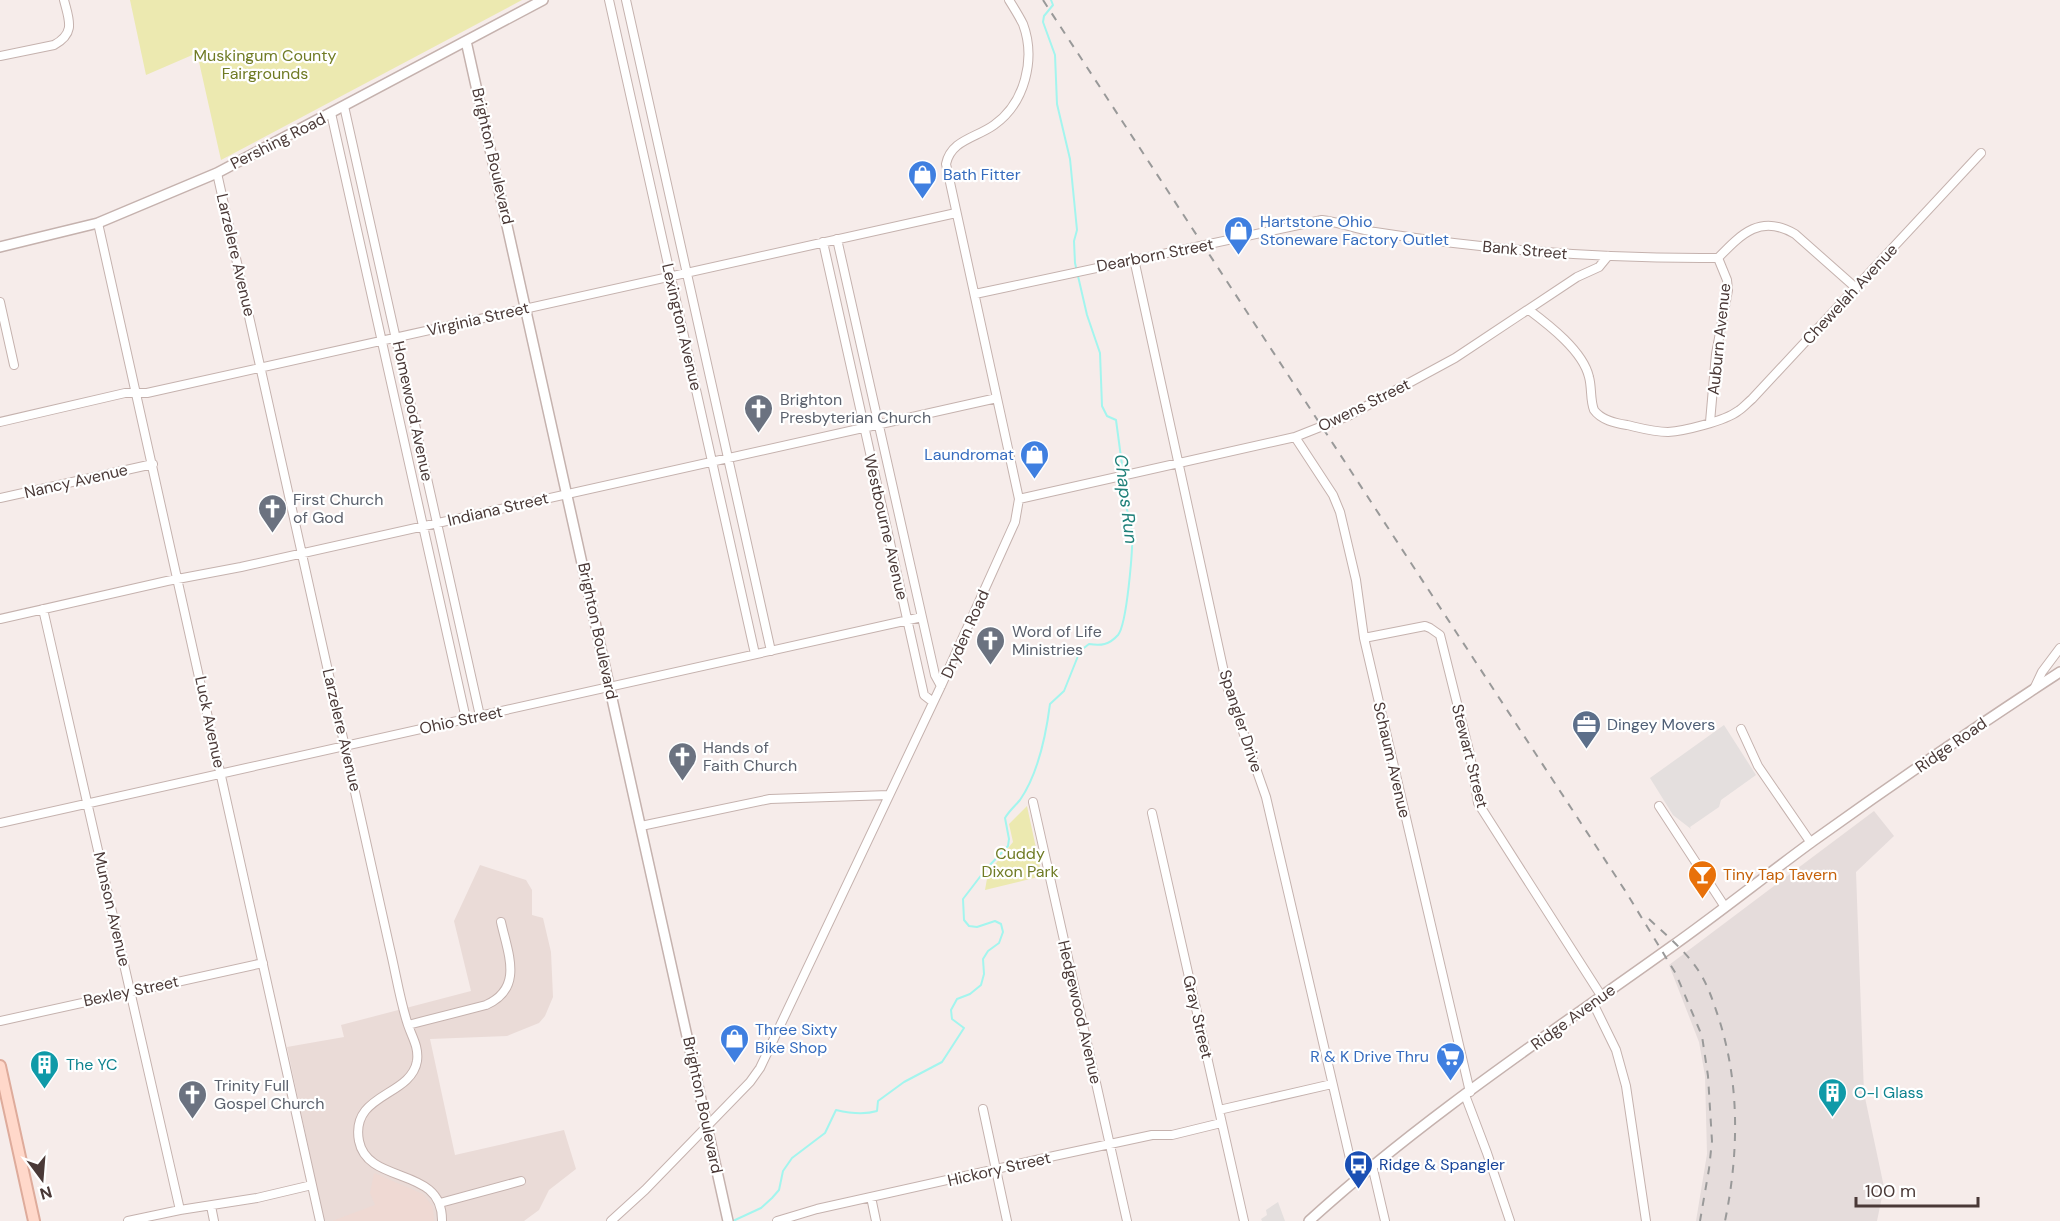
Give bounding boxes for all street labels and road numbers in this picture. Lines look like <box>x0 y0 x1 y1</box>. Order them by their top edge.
street label: Brighton Boulevard <box>467 86 519 226</box>
street label: Pershing Road <box>227 108 329 174</box>
street label: Larzelere Avenue <box>212 192 260 318</box>
street label: Dearborn Street <box>1095 233 1215 277</box>
street label: Bank Street <box>1482 236 1568 264</box>
street label: Chewelah Avenue <box>1798 239 1902 349</box>
street label: Lexington Avenue <box>657 261 707 393</box>
street label: Auburn Avenue <box>1703 282 1735 396</box>
street label: Virginia Street <box>425 297 531 341</box>
street label: Homewood Avenue <box>388 339 438 483</box>
street label: Owens Street <box>1314 374 1414 436</box>
street label: Westbourne Avenue <box>859 452 913 602</box>
street label: Nancy Avenue <box>22 459 130 503</box>
street label: Indiana Street <box>445 487 551 531</box>
street label: Brighton Boulevard <box>573 561 623 701</box>
street label: Dryden Road <box>936 586 994 682</box>
street label: Larzelere Avenue <box>318 667 366 793</box>
street label: Spangler Drive <box>1215 667 1267 775</box>
street label: Luck Avenue <box>190 674 230 770</box>
street label: Schaum Avenue <box>1368 700 1416 820</box>
street label: Ohio Street <box>417 701 505 739</box>
street label: Stewart Street <box>1447 702 1493 810</box>
street label: Ridge Road <box>1911 713 1991 777</box>
street label: Munson Avenue <box>89 850 135 968</box>
street label: Hedgewood Avenue <box>1053 938 1107 1086</box>
street label: Bexley Street <box>81 971 181 1011</box>
street label: Gray Street <box>1178 973 1218 1061</box>
street label: Ridge Avenue <box>1526 979 1620 1055</box>
street label: Brighton Boulevard <box>678 1035 728 1175</box>
street label: Hickory Street <box>945 1147 1053 1191</box>

